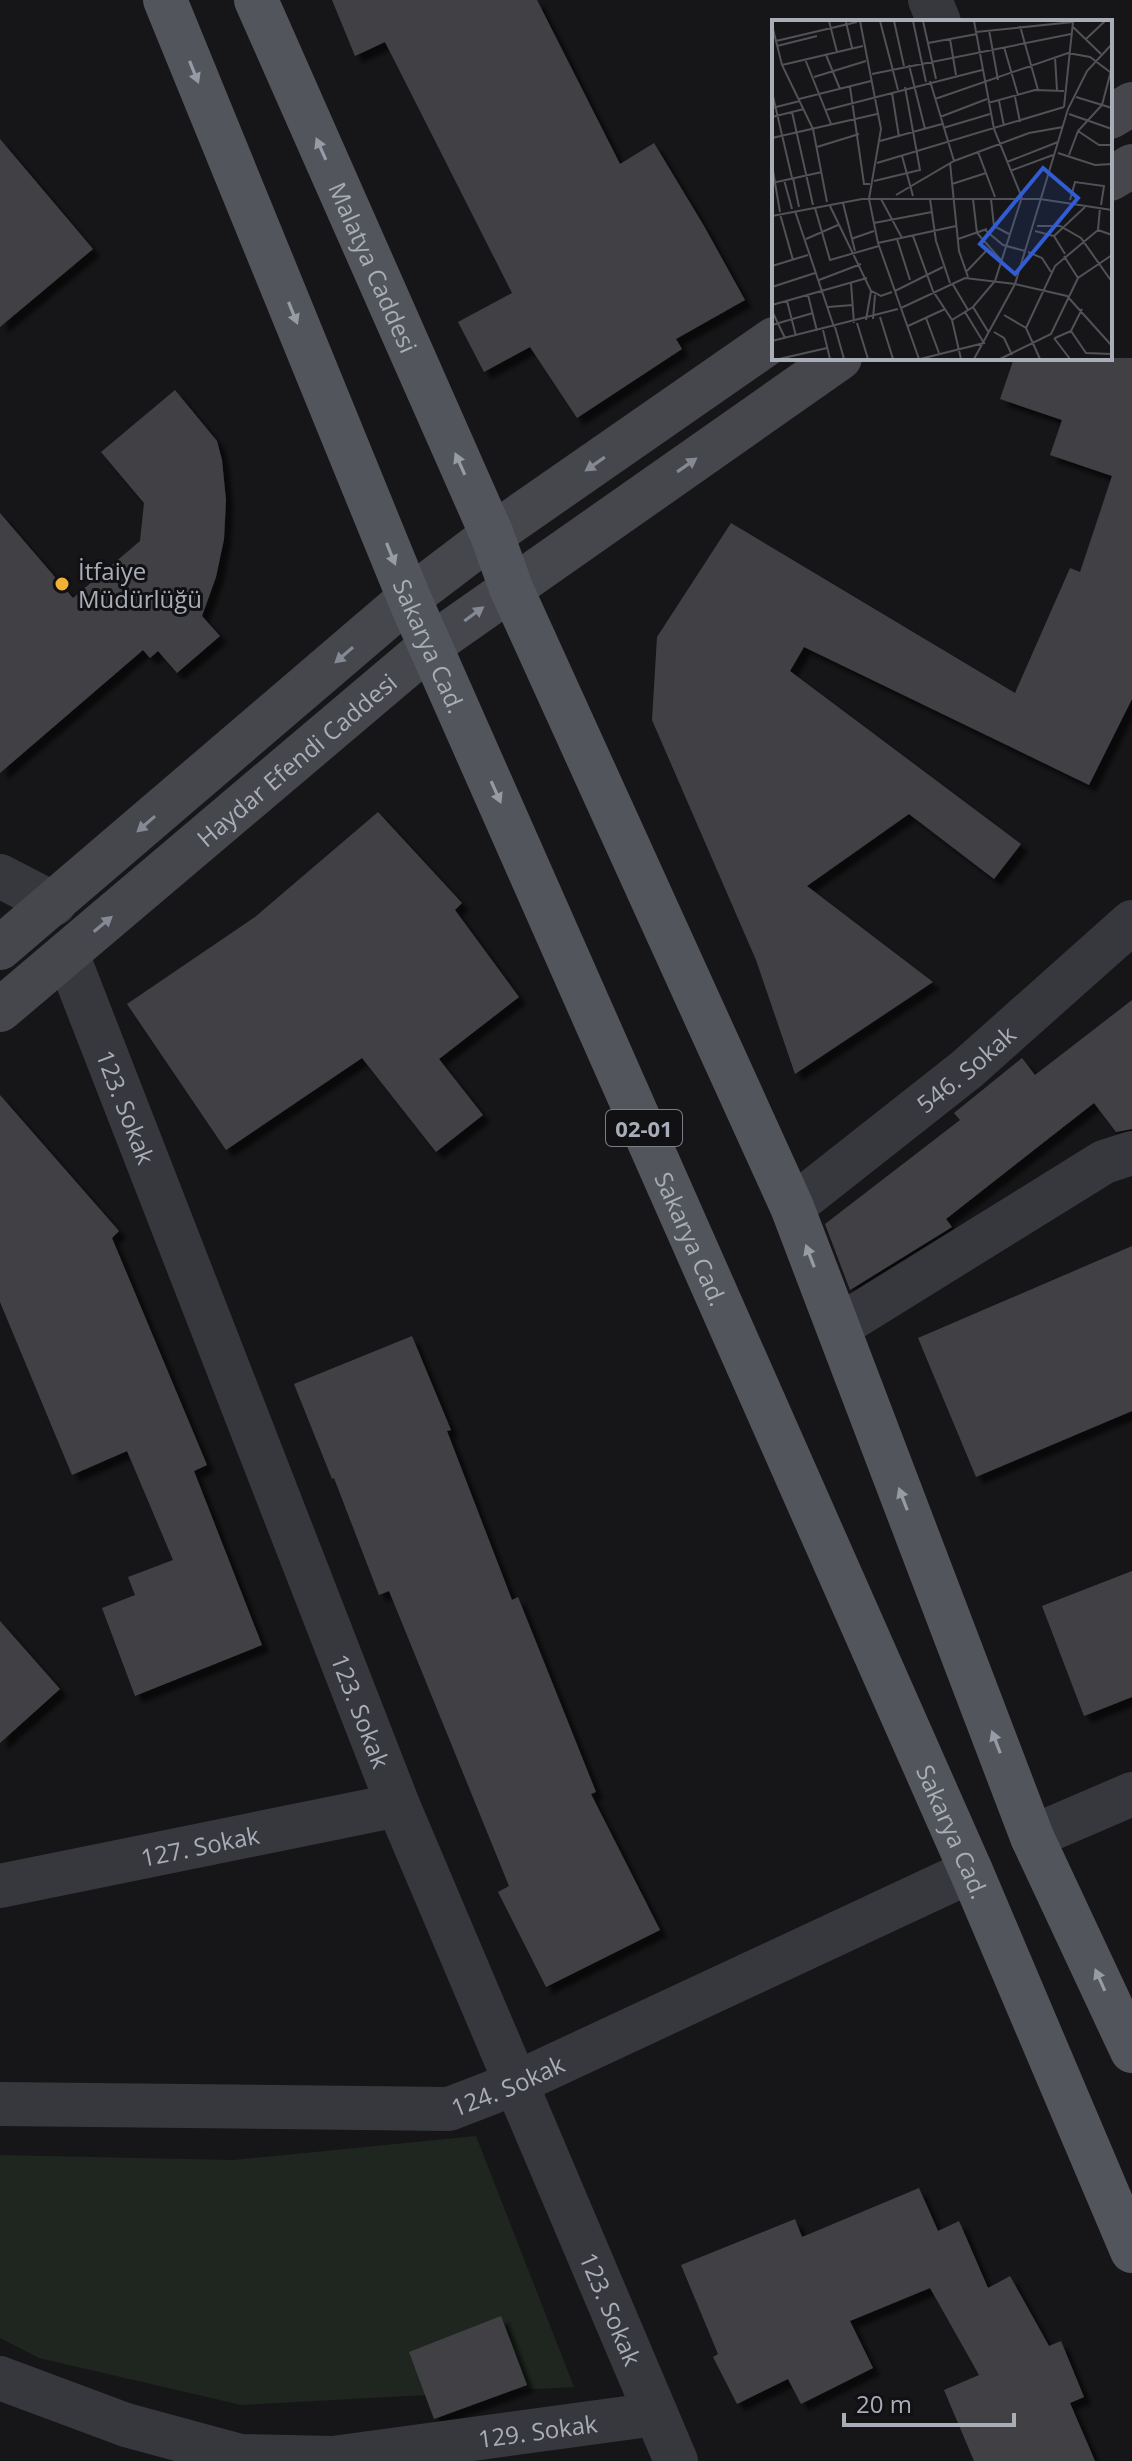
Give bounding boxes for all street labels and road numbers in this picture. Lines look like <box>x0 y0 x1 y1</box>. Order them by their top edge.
street label: Malatya Caddesi <box>322 177 426 358</box>
street label: Sakarya Cad. <box>386 574 474 718</box>
street label: Haydar Efendi Caddesi <box>189 665 403 853</box>
street label: 546. Sokak <box>909 1017 1022 1120</box>
street label: 123. Sokak <box>89 1045 164 1169</box>
road number: 02-01 <box>606 1110 682 1146</box>
street label: Sakarya Cad. <box>648 1166 736 1311</box>
street label: 123. Sokak <box>324 1649 399 1773</box>
street label: Sakarya Cad. <box>909 1759 997 1903</box>
street label: 127. Sokak <box>138 1817 262 1873</box>
street label: 124. Sokak <box>446 2046 570 2123</box>
street label: 123. Sokak <box>573 2247 650 2371</box>
street label: 129. Sokak <box>476 2406 599 2455</box>

